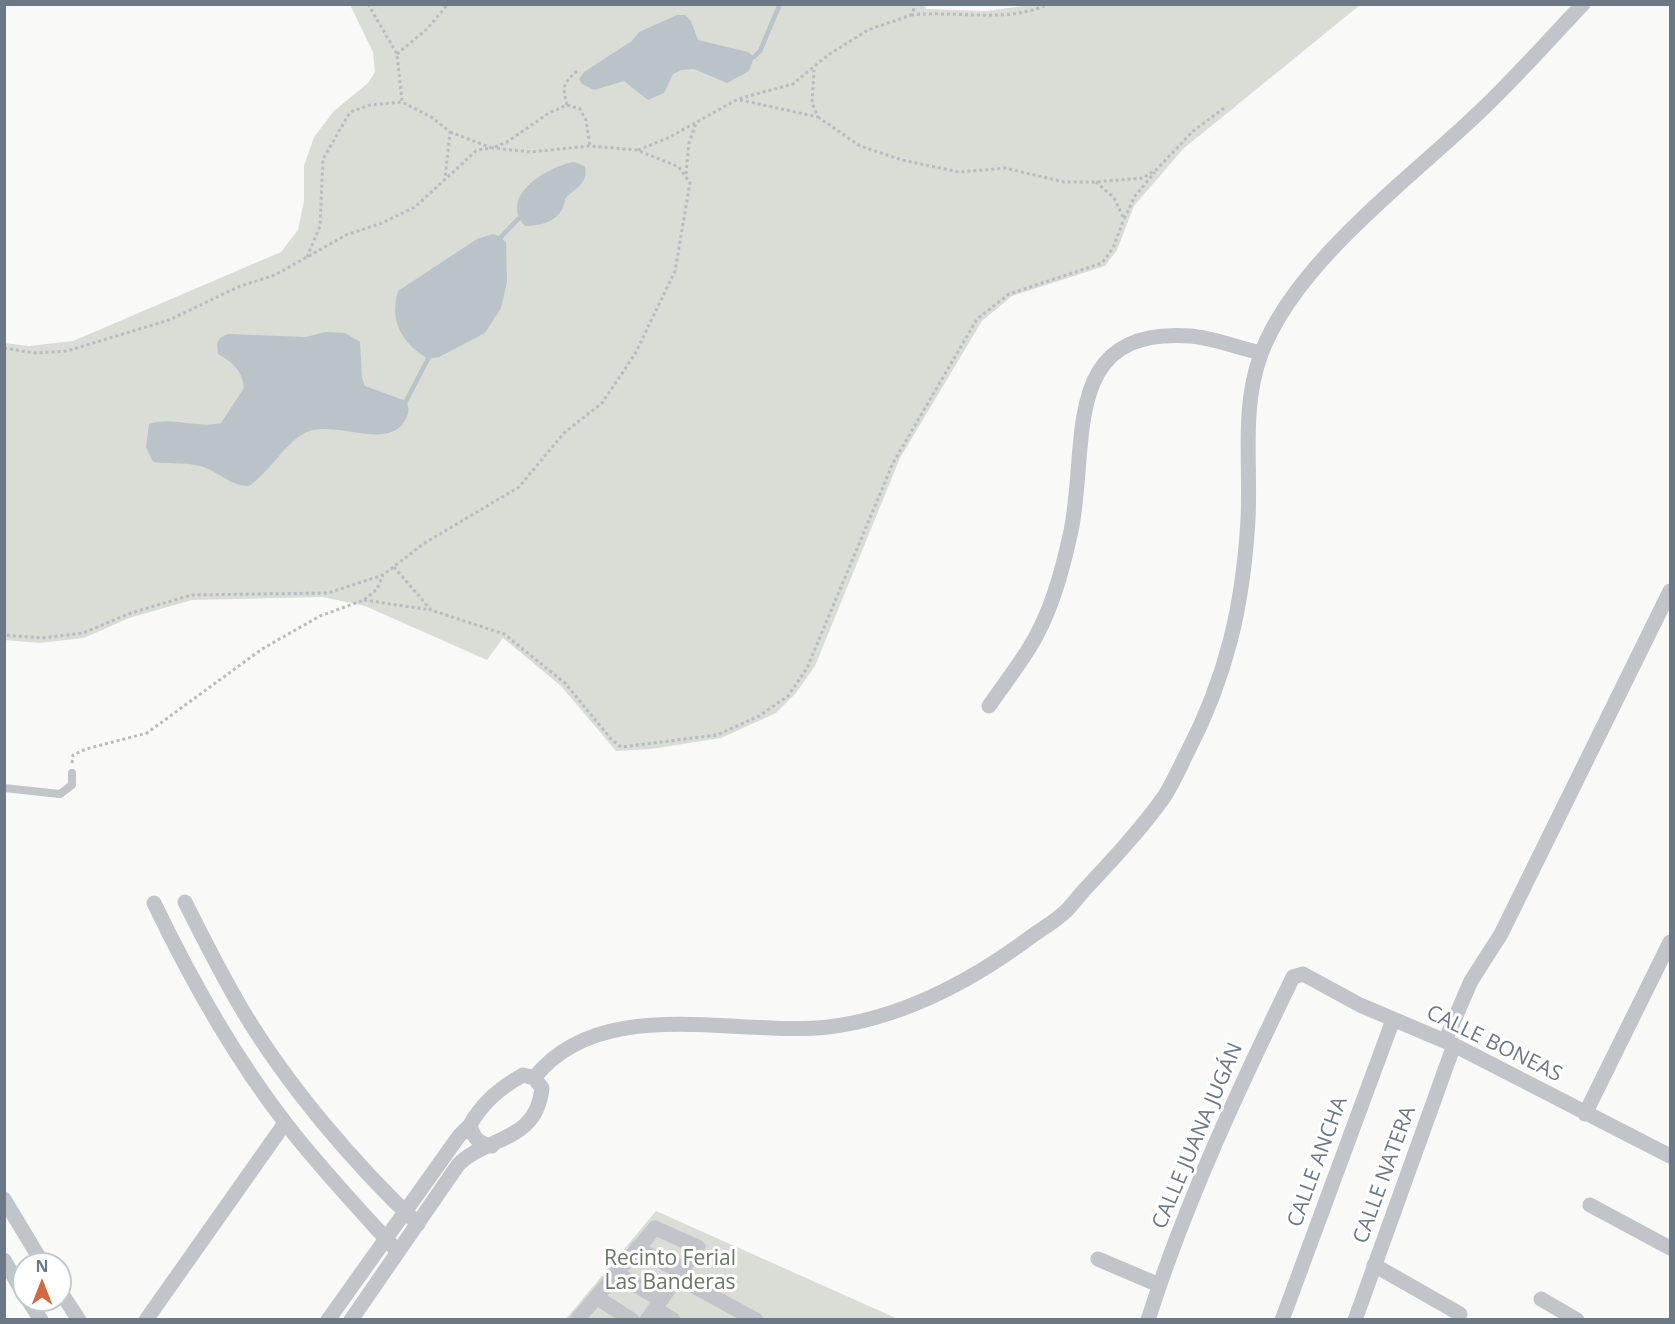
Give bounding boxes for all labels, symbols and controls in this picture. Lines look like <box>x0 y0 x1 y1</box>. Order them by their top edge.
street label: CALLE BONEAS <box>1422 1000 1566 1088</box>
street label: CALLE JUANA JUGÁN <box>1147 1039 1249 1233</box>
street label: CALLE ANCHA <box>1283 1093 1353 1231</box>
street label: CALLE NATERA <box>1349 1103 1421 1247</box>
park label: Recinto Ferial Las Banderas <box>604 1246 736 1296</box>
north arrow <box>12 1252 72 1312</box>
text: N <box>35 1255 49 1277</box>

